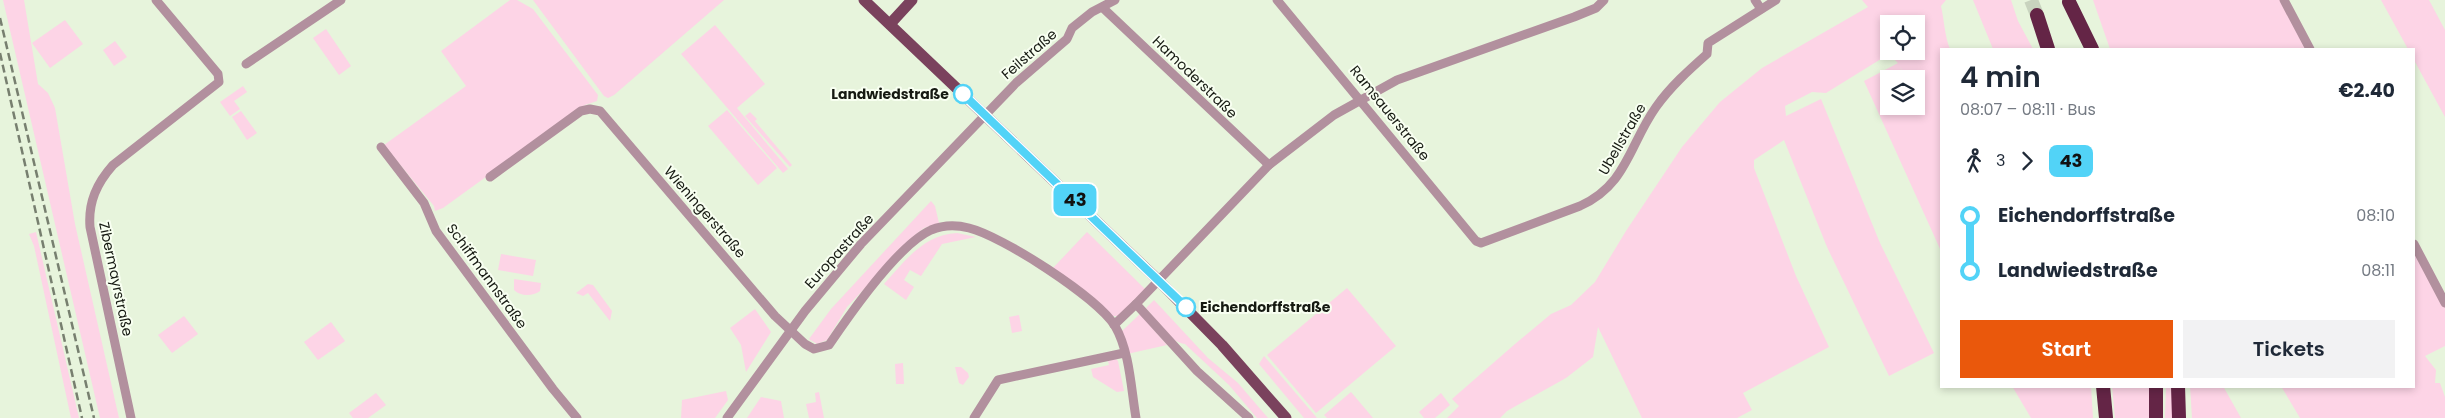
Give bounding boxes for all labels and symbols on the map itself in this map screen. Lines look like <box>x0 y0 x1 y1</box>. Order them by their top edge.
street label: Feilstraße <box>997 24 1061 84</box>
street label: Hamoderstraße <box>1148 31 1242 123</box>
street label: Ramsauerstraße <box>1345 61 1435 165</box>
place label: Landwiedstraße <box>831 84 949 104</box>
marker: Landwiedstraße <box>953 84 973 104</box>
street label: Ubellstraße <box>1593 99 1651 179</box>
street label: Wieningerstraße <box>659 162 751 263</box>
line badge: 43 <box>1052 184 1098 216</box>
street label: Europastraße <box>800 209 878 293</box>
street label: Schiffmannstraße <box>442 219 532 333</box>
street label: Zibermayrstraße <box>94 220 138 338</box>
marker: Eichendorffstraße <box>1176 297 1196 317</box>
place label: Eichendorffstraße <box>1200 297 1331 317</box>

